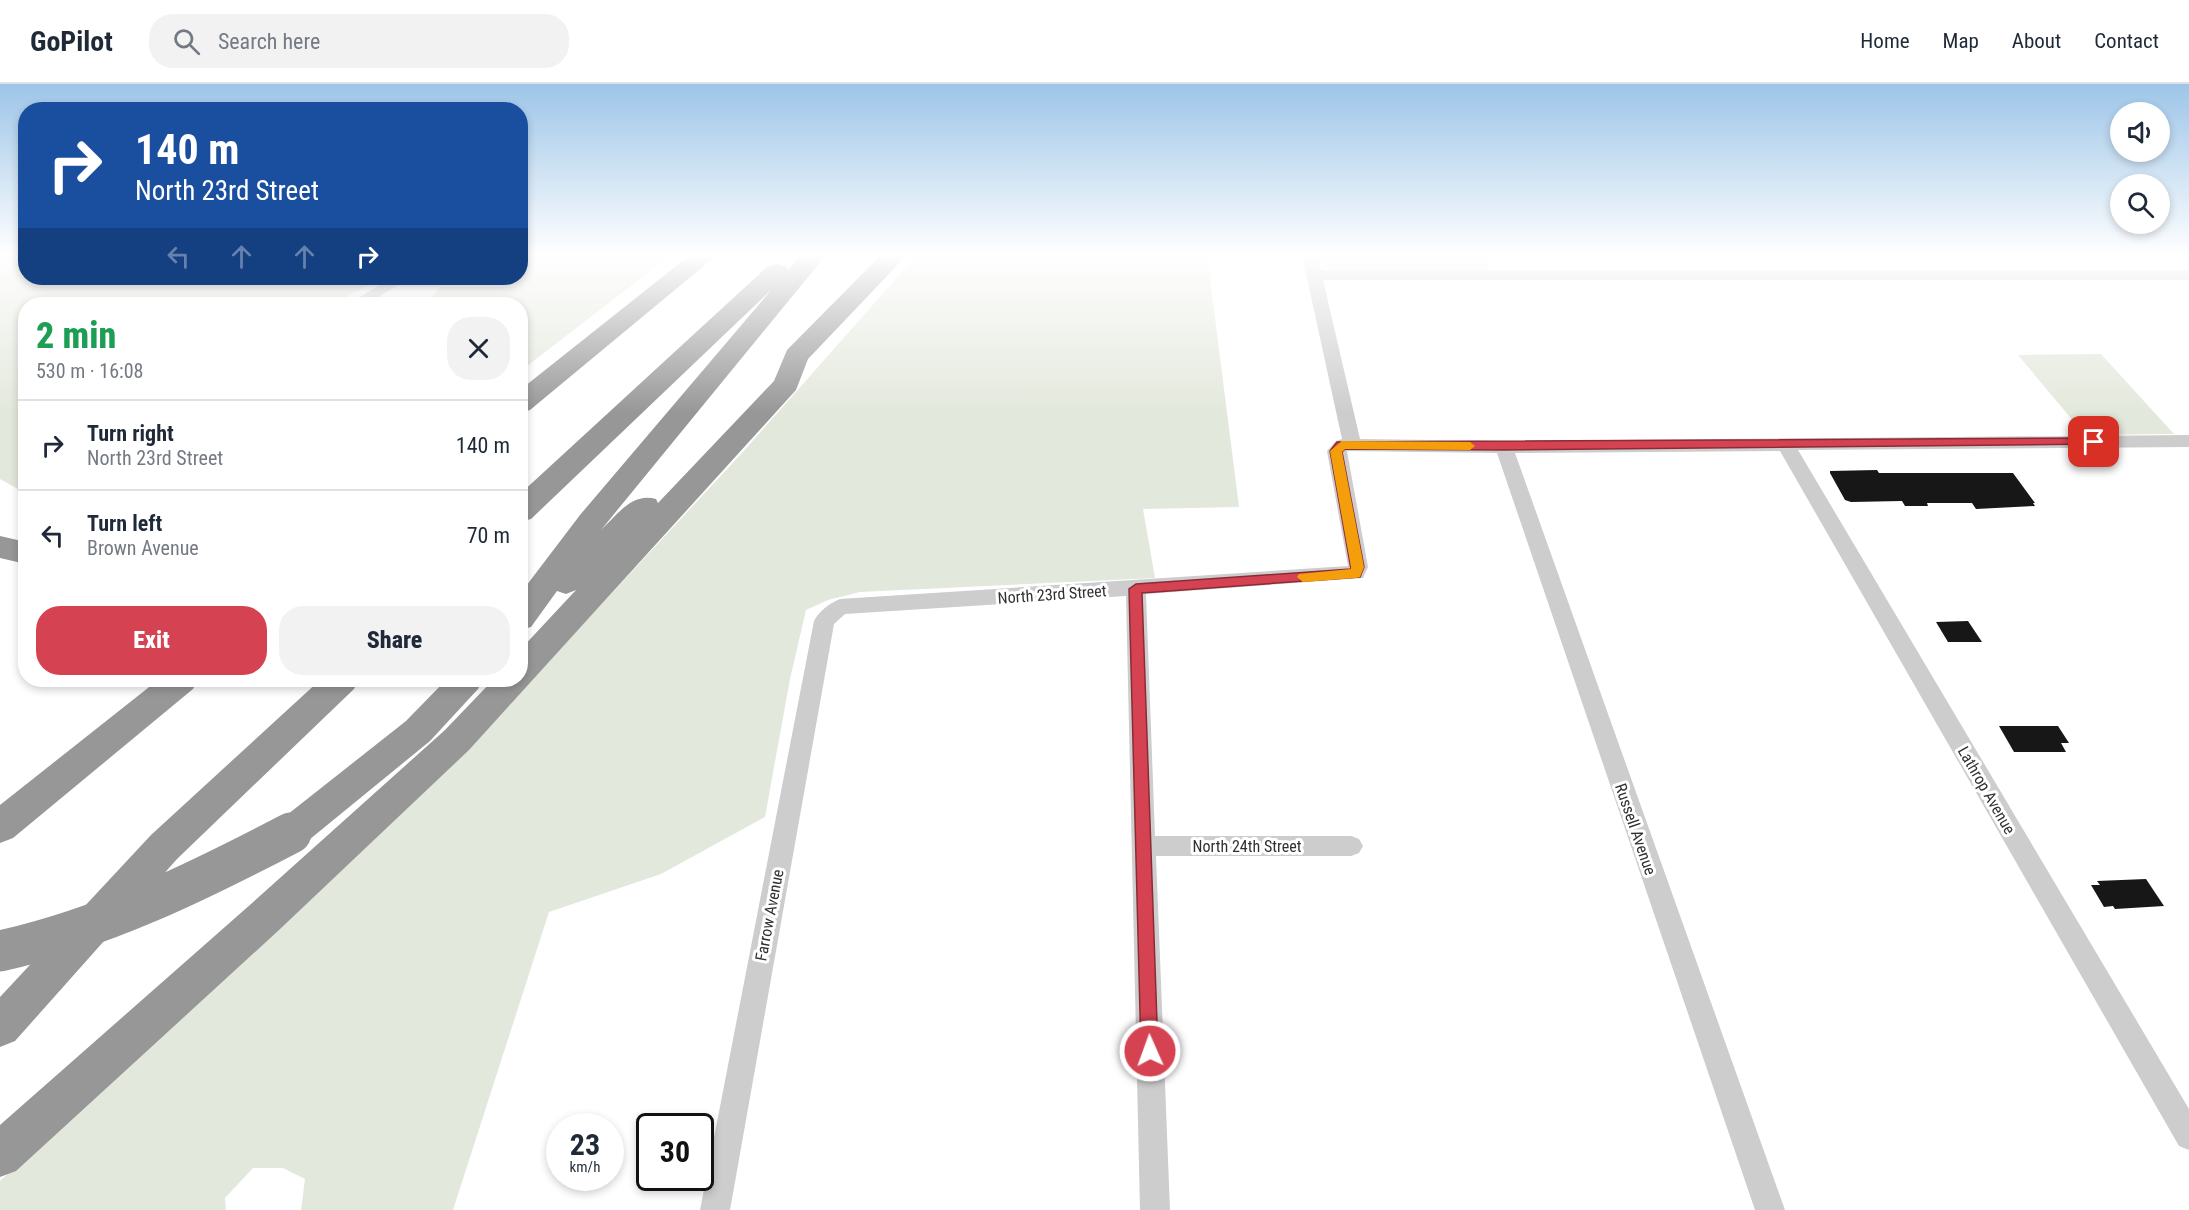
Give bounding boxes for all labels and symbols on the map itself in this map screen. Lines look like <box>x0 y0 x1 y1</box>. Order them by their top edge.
pin <box>2068 416 2119 467</box>
street label: North 23rd Street <box>997 581 1107 608</box>
street label: Lathrop Avenue <box>1954 743 2019 837</box>
street label: Russell Avenue <box>1611 781 1660 877</box>
street label: North 24th Street <box>1193 837 1302 856</box>
street label: Farrow Avenue <box>751 868 788 962</box>
position arrow <box>1118 1019 1182 1083</box>
speed limit sign: 30 <box>636 1113 714 1191</box>

